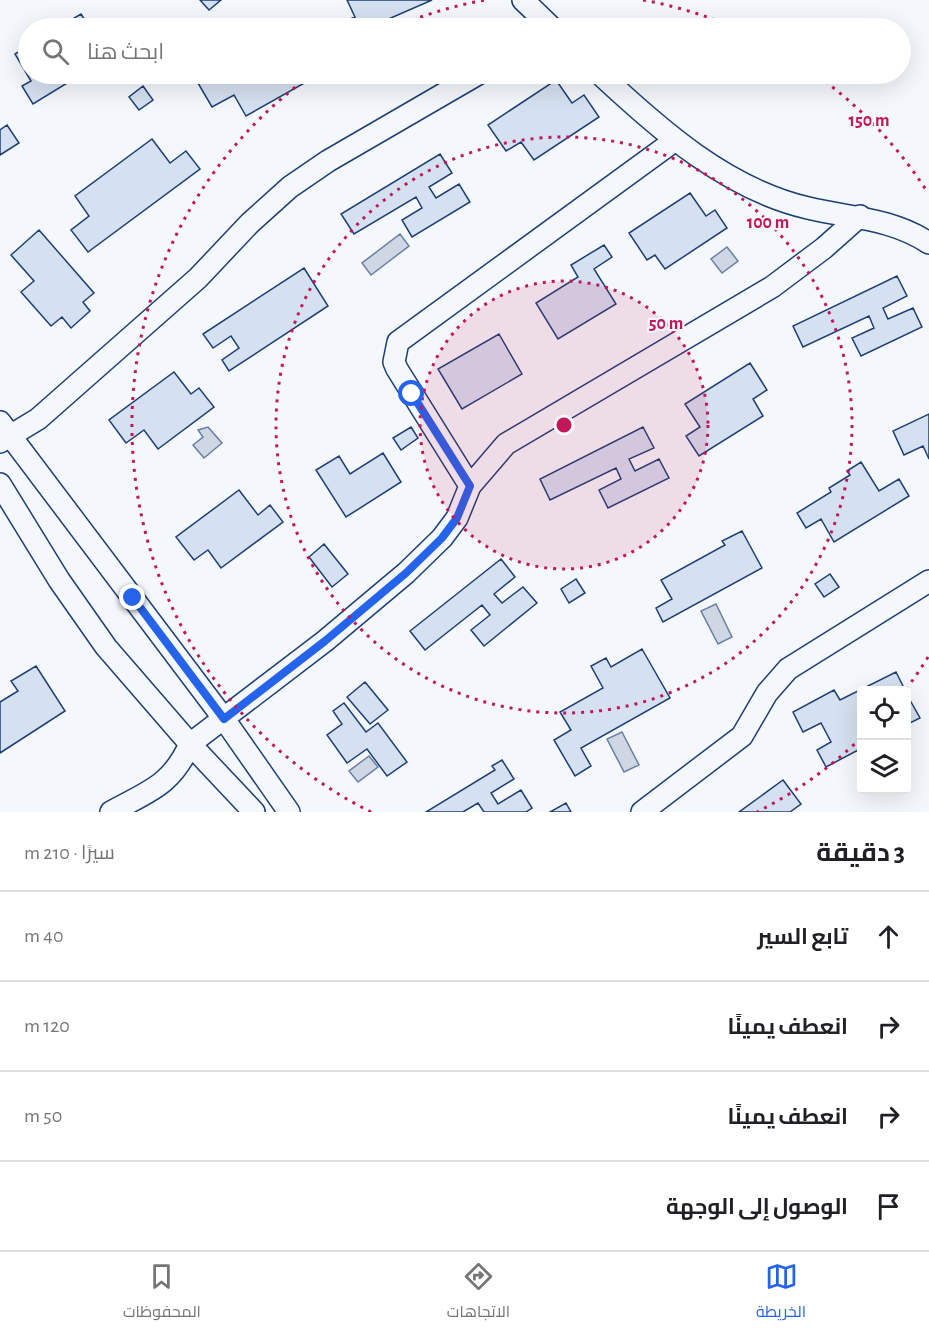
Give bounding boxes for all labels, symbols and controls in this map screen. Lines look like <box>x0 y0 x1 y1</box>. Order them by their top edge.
search box <box>18 18 911 84</box>
icon: search <box>39 35 72 68</box>
text: ابحث هنا <box>87 41 164 63</box>
text: 150 m <box>849 112 889 130</box>
text: 100 m <box>747 214 789 232</box>
text: 50 m <box>649 315 683 333</box>
route start <box>398 380 424 406</box>
centre of rings <box>554 415 574 435</box>
route end <box>119 584 145 610</box>
map controls <box>857 686 911 794</box>
button: locate <box>857 686 911 740</box>
button: layers <box>857 740 911 794</box>
text: 3 دقيقة <box>816 840 905 866</box>
text: سيرًا · 210 m <box>24 843 115 863</box>
icon: ahead <box>872 920 905 953</box>
text: 40 m <box>24 926 64 946</box>
text: تابع السير <box>757 926 848 948</box>
icon: right <box>872 1010 905 1043</box>
text: 120 m <box>24 1016 70 1036</box>
text: انعطف يمينًا <box>727 1016 848 1038</box>
icon: right <box>872 1100 905 1133</box>
text: 50 m <box>24 1106 62 1126</box>
text: انعطف يمينًا <box>727 1106 848 1128</box>
icon: arrive <box>872 1190 905 1223</box>
text: الوصول إلى الوجهة <box>666 1196 848 1218</box>
tab: المحفوظات <box>123 1260 201 1326</box>
tab: الاتجاهات <box>447 1260 510 1326</box>
tab: الخريطة <box>756 1260 806 1326</box>

